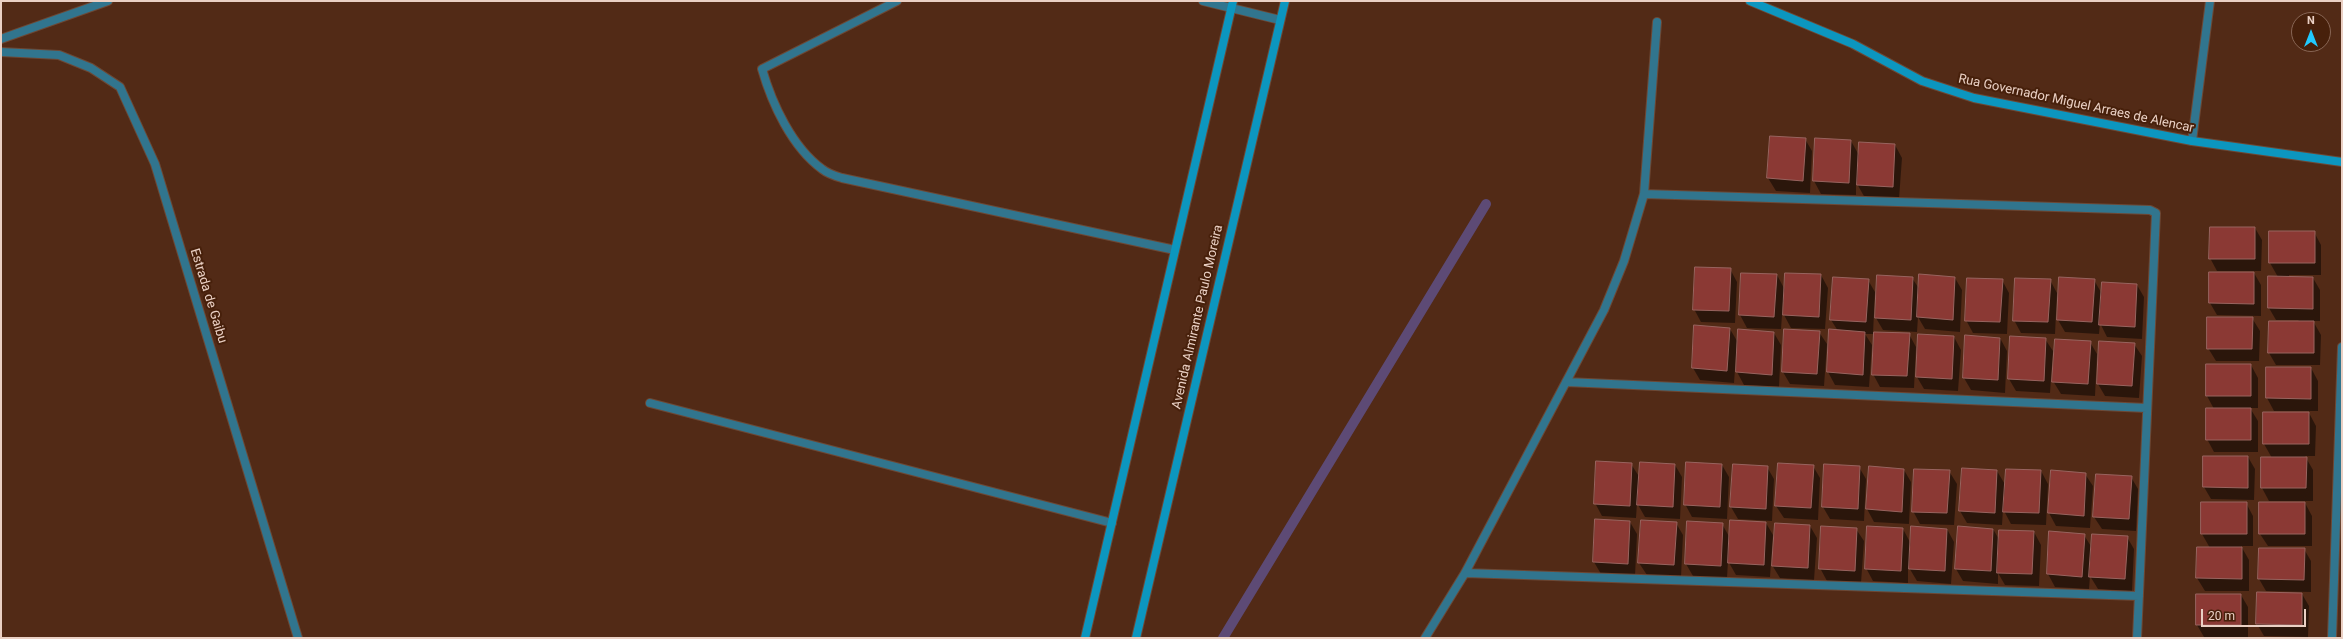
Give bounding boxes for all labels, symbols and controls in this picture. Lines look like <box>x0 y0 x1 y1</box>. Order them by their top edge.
north arrow <box>2291 12 2331 52</box>
text: N <box>2307 14 2315 27</box>
street label: Rua Governador Miguel Arraes de Alencar <box>1957 71 2195 137</box>
street label: Avenida Almirante Paulo Moreira <box>1169 223 1227 411</box>
street label: Estrada de Gaibu <box>186 247 230 345</box>
scale bar <box>2203 601 2308 627</box>
text: 20 m <box>2208 609 2235 623</box>

